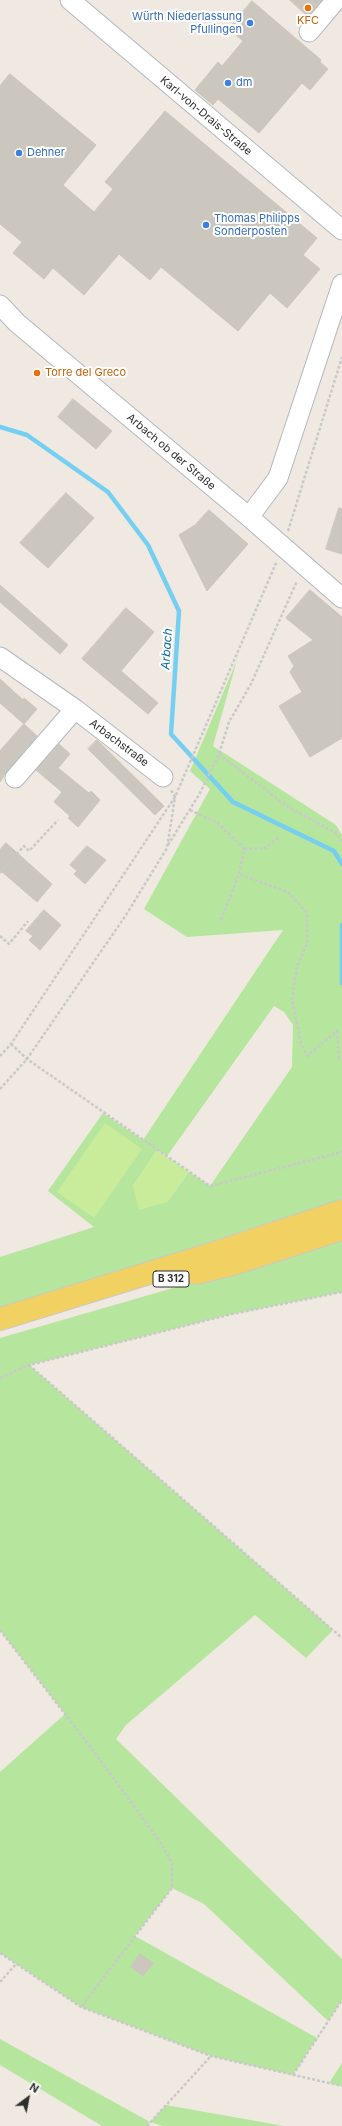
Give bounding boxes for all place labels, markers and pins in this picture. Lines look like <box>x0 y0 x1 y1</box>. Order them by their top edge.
marker: KFC <box>303 3 313 13</box>
place label: Würth Niederlassung Pfullingen <box>132 10 242 36</box>
place label: KFC <box>297 14 319 28</box>
marker: Würth Niederlassung Pfullingen <box>245 18 255 28</box>
place label: dm <box>236 76 252 90</box>
marker: dm <box>223 78 233 88</box>
place label: Dehner <box>27 146 65 160</box>
marker: Dehner <box>14 148 24 158</box>
place label: Thomas Philipps Sonderposten <box>214 212 300 238</box>
marker: Thomas Philipps Sonderposten <box>201 220 211 230</box>
place label: Torre del Greco <box>45 366 126 380</box>
marker: Torre del Greco <box>32 368 42 378</box>

